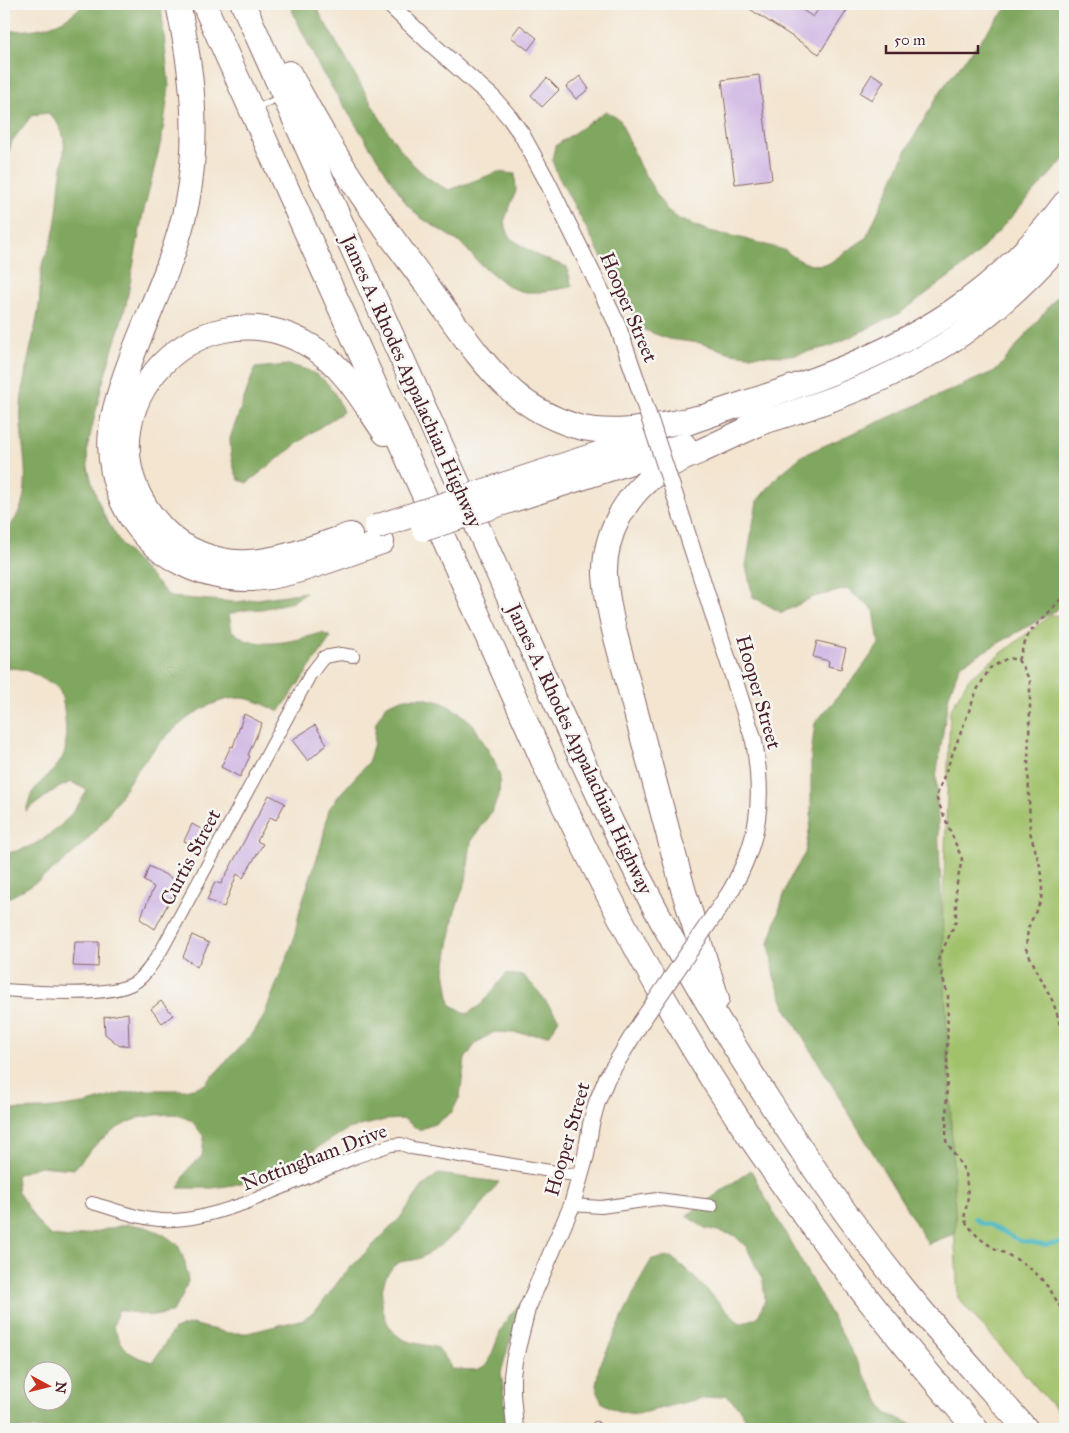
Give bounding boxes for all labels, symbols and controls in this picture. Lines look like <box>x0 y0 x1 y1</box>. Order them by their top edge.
scale bar <box>886 22 979 54</box>
text: 50 m <box>894 31 926 49</box>
street label: James A. Rhodes Appalachian Highway <box>335 229 488 532</box>
street label: Hooper Street <box>595 248 663 366</box>
street label: James A. Rhodes Appalachian Highway <box>500 598 658 899</box>
street label: Hooper Street <box>731 632 787 752</box>
street label: Curtis Street <box>155 805 225 909</box>
street label: Hooper Street <box>539 1079 595 1199</box>
street label: Nottingham Drive <box>238 1118 390 1197</box>
north arrow <box>22 1360 72 1410</box>
text: N <box>51 1381 70 1395</box>

